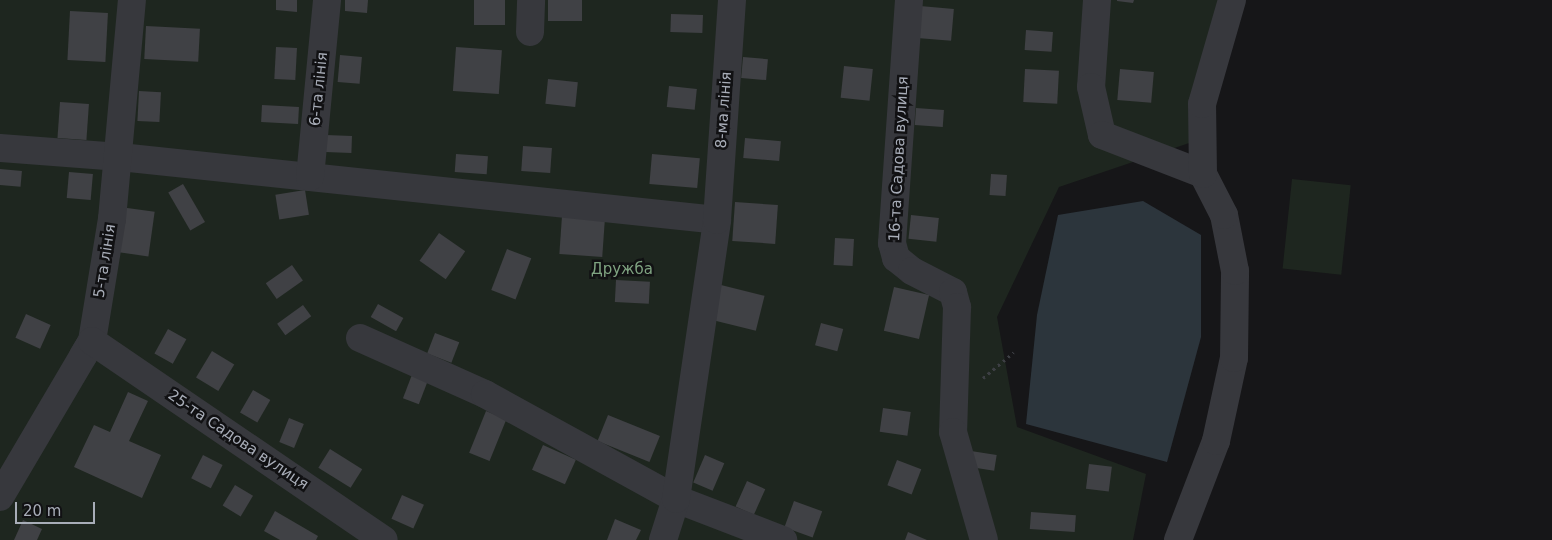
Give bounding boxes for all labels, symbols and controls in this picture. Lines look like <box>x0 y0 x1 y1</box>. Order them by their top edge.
street label: 6-та лінія <box>306 51 332 127</box>
street label: 8-ма лінія <box>712 71 736 149</box>
street label: 16-та Садова вулиця <box>886 76 912 242</box>
street label: 5-та лінія <box>90 223 120 299</box>
park label: Дружба <box>591 261 653 279</box>
street label: 25-та Садова вулиця <box>164 386 312 494</box>
scale bar <box>18 492 98 524</box>
text: 20 m <box>23 502 61 520</box>

